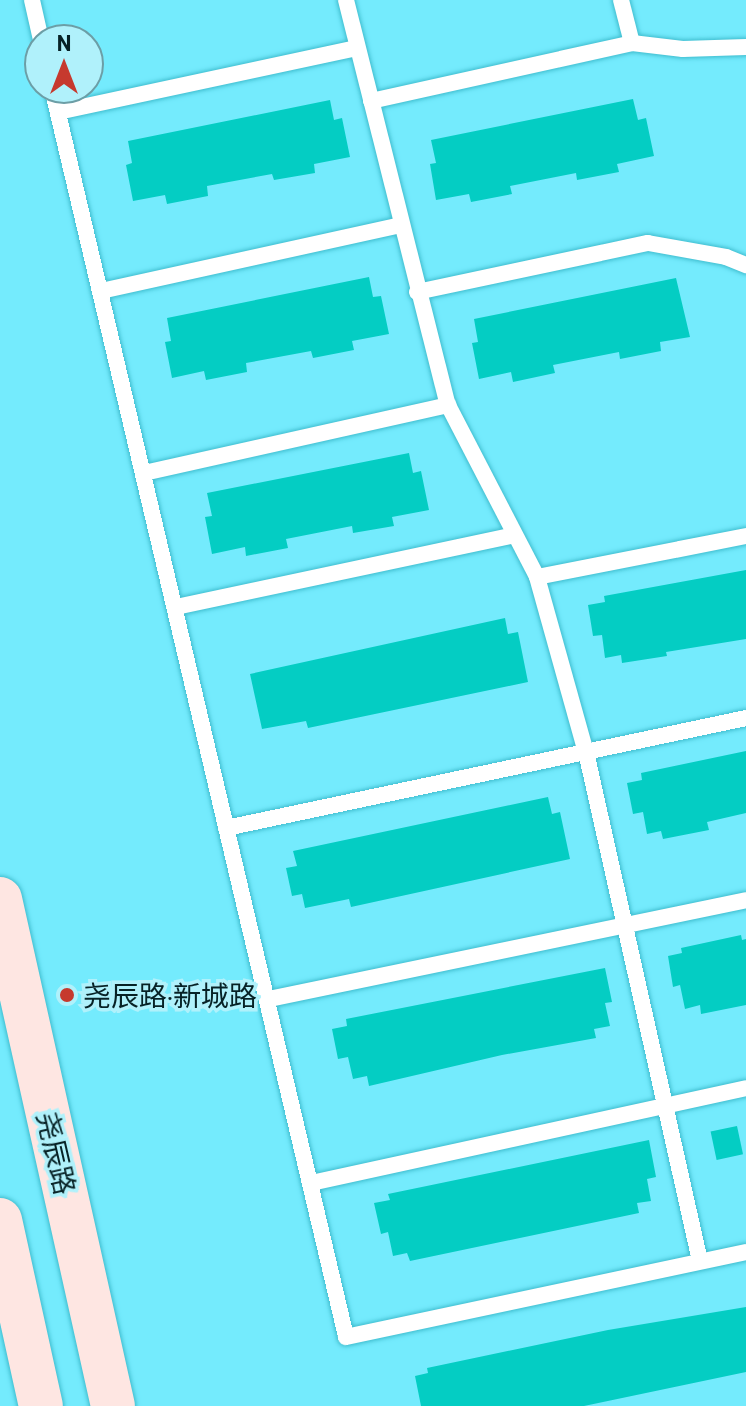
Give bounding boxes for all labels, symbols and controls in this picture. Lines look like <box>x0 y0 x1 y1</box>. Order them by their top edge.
north arrow <box>24 24 104 104</box>
text: N <box>57 29 71 55</box>
place label: 尧辰路·新城路 <box>83 978 257 1012</box>
marker: 尧辰路·新城路 <box>58 986 76 1004</box>
street label: 尧辰路 <box>31 1108 83 1198</box>

